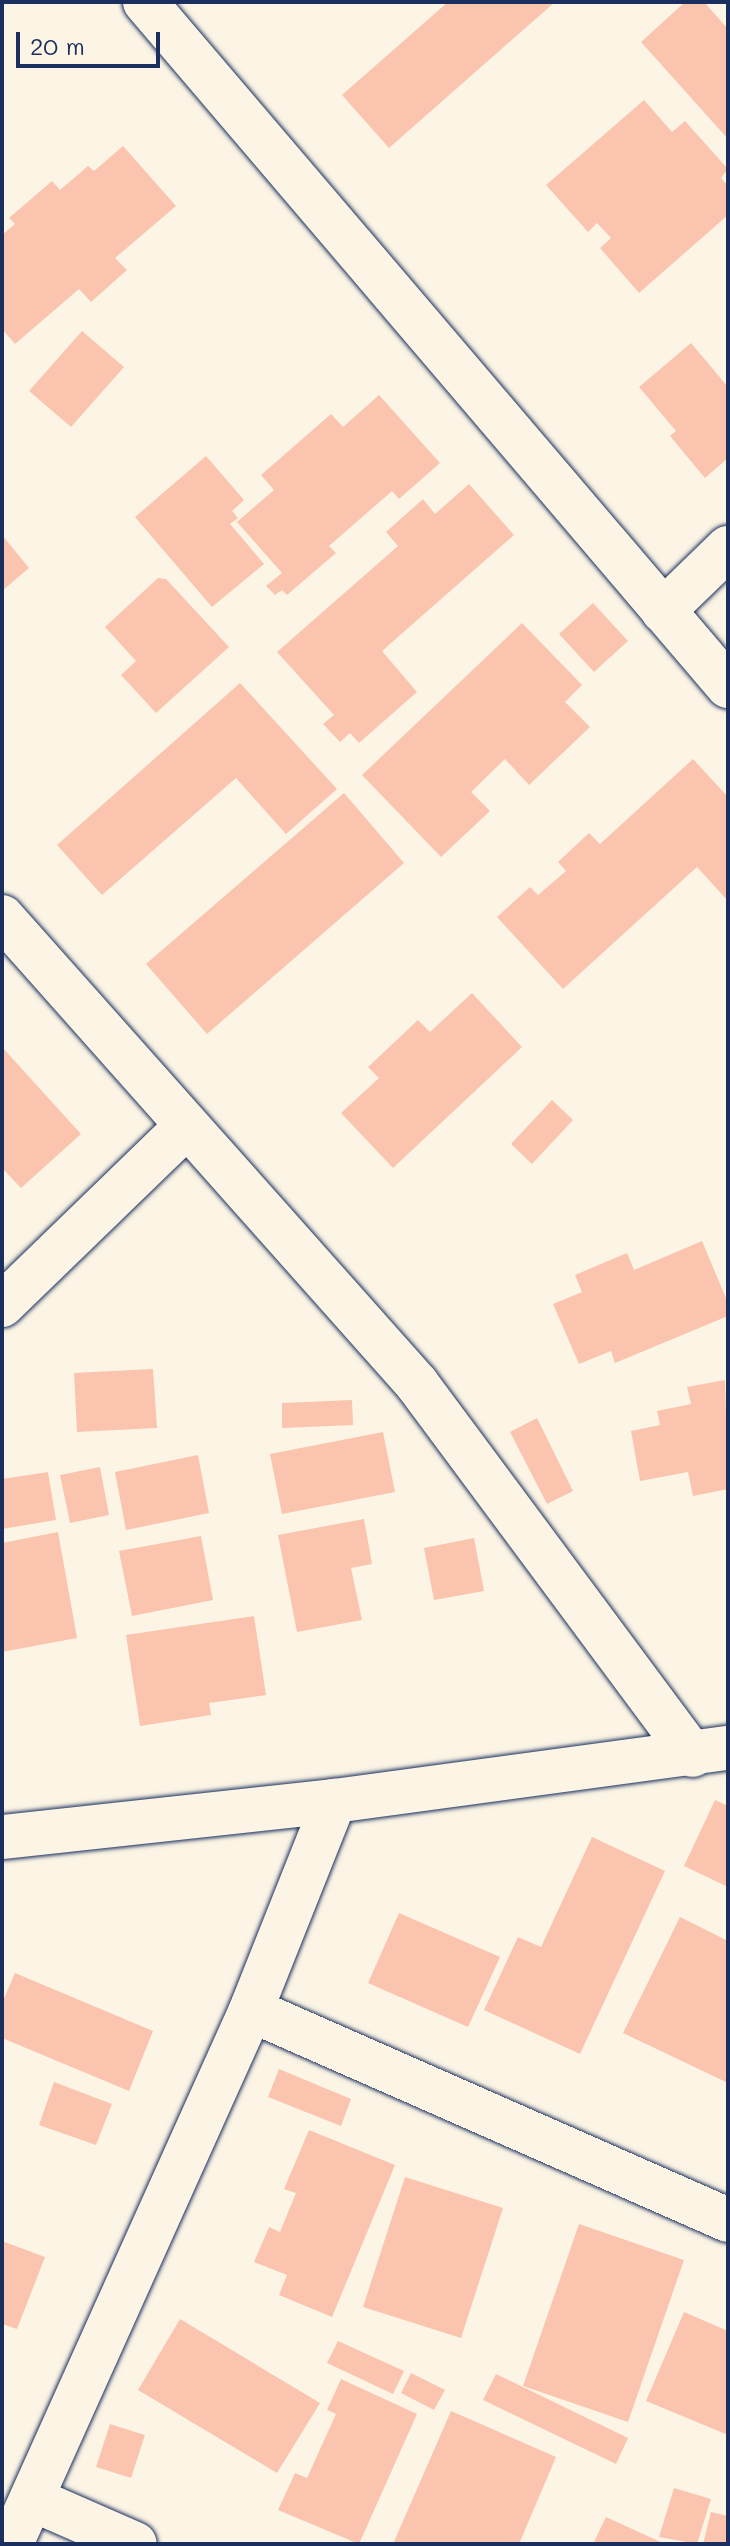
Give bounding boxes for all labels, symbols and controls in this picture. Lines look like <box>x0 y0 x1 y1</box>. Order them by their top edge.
scale bar <box>20 16 164 66</box>
text: 20 m <box>30 30 85 61</box>

